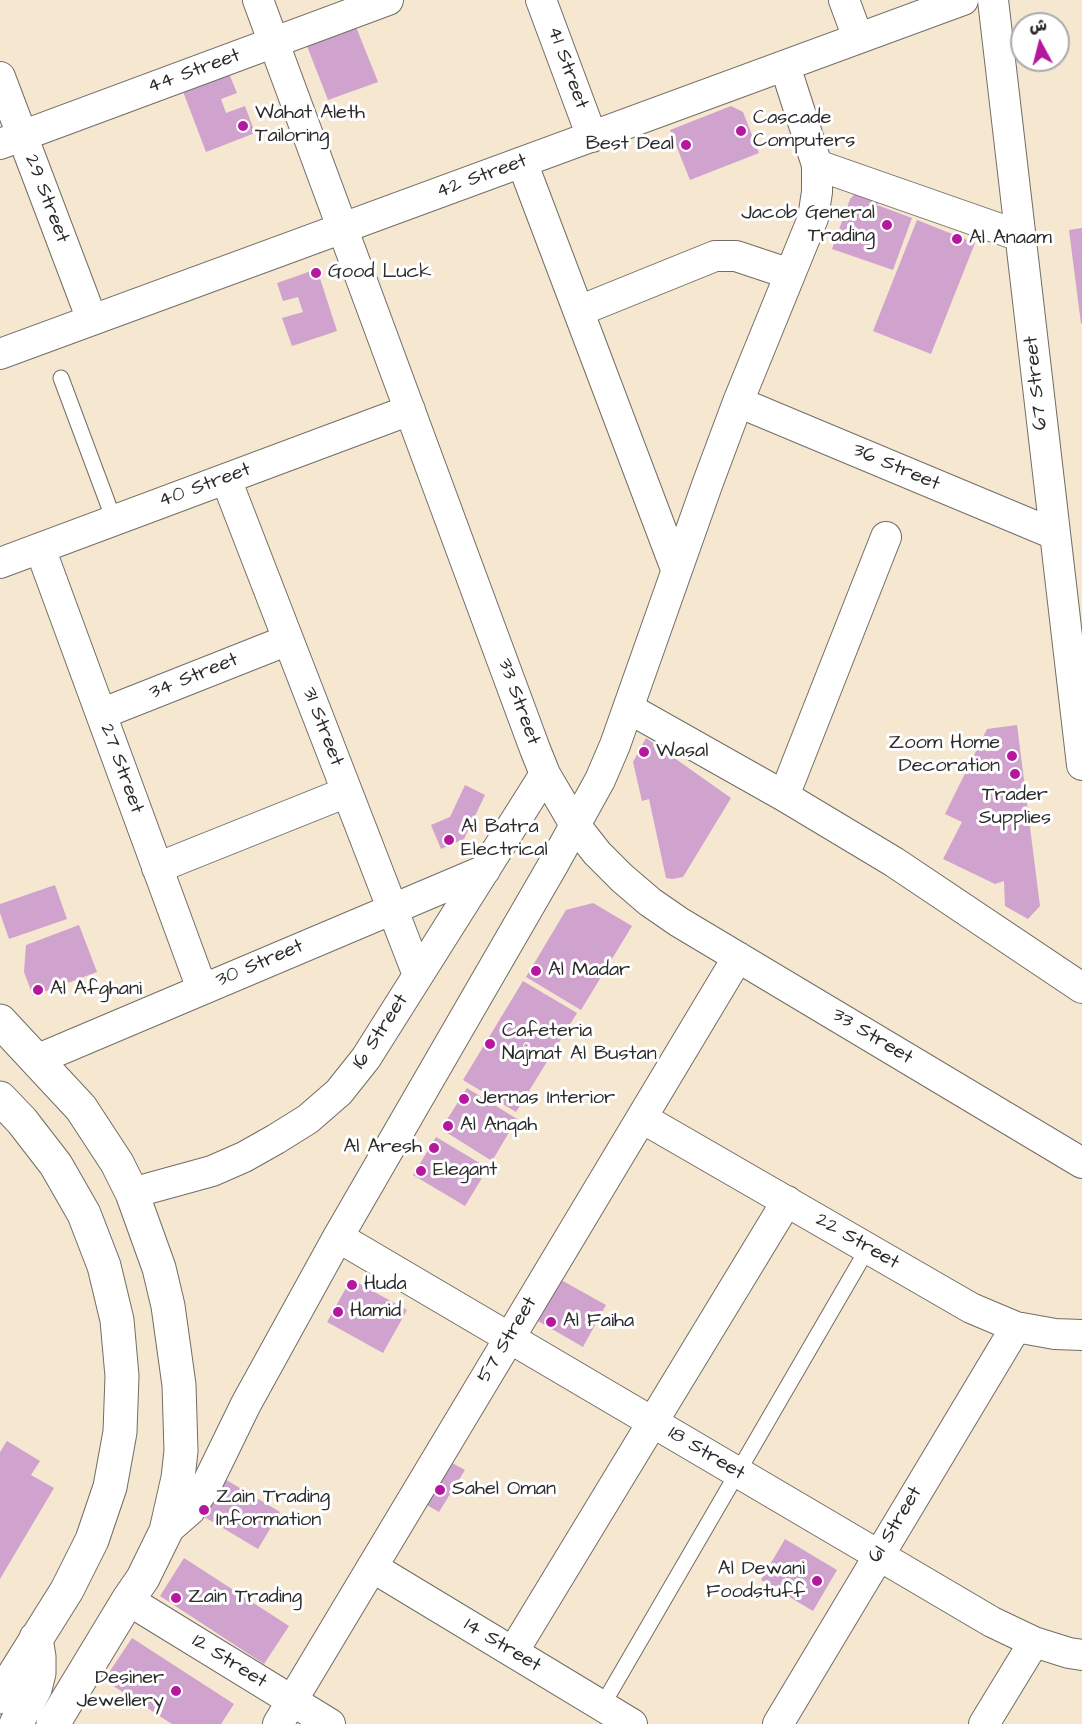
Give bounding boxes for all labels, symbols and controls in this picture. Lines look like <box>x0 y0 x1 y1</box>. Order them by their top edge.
north arrow <box>1010 12 1070 72</box>
text: ش <box>1028 14 1048 38</box>
street label: 41 Street <box>541 24 593 112</box>
street label: 44 Street <box>144 44 244 100</box>
place label: Wahat Aleth Tailoring <box>255 102 365 149</box>
place label: Cascade Computers <box>753 107 855 154</box>
marker: Wahat Aleth Tailoring <box>236 119 250 133</box>
marker: Cascade Computers <box>734 124 748 138</box>
place label: Best Deal <box>586 133 674 157</box>
marker: Best Deal <box>679 138 693 152</box>
street label: 42 Street <box>433 150 531 204</box>
street label: 29 Street <box>18 152 74 246</box>
place label: Jacob General Trading <box>741 202 875 249</box>
marker: Jacob General Trading <box>880 218 894 232</box>
place label: Al Anaam <box>969 227 1052 251</box>
marker: Al Anaam <box>950 232 964 246</box>
place label: Good Luck <box>328 261 432 285</box>
marker: Good Luck <box>309 266 323 280</box>
street label: 67 Street <box>1020 335 1054 431</box>
street label: 36 Street <box>849 439 943 497</box>
street label: 40 Street <box>156 458 254 514</box>
street label: 34 Street <box>146 648 242 706</box>
street label: 33 Street <box>491 656 545 748</box>
street label: 31 Street <box>296 684 348 770</box>
street label: 27 Street <box>94 721 148 817</box>
place label: Zoom Home Decoration <box>888 732 1000 779</box>
place label: Wasal <box>656 740 708 764</box>
marker: Wasal <box>637 745 651 759</box>
marker: Zoom Home Decoration <box>1005 749 1019 763</box>
marker: Trader Supplies <box>1008 767 1022 781</box>
place label: Trader Supplies <box>979 784 1051 831</box>
place label: Al Batra Electrical <box>461 816 548 863</box>
marker: Al Batra Electrical <box>442 833 456 847</box>
street label: 30 Street <box>213 935 307 993</box>
place label: Al Madar <box>548 959 630 983</box>
marker: Al Madar <box>529 964 543 978</box>
place label: Al Afghani <box>50 978 142 1002</box>
marker: Al Afghani <box>31 983 45 997</box>
street label: 16 Street <box>348 990 414 1074</box>
street label: 33 Street <box>827 1004 917 1070</box>
place label: Cafeteria Najmat Al Bustan <box>502 1020 657 1067</box>
marker: Cafeteria Najmat Al Bustan <box>483 1037 497 1051</box>
place label: Jernas Interior <box>476 1087 615 1111</box>
marker: Jernas Interior <box>457 1092 471 1106</box>
place label: Al Anqah <box>460 1114 537 1138</box>
marker: Al Anqah <box>441 1119 455 1133</box>
place label: Al Aresh <box>343 1136 422 1160</box>
marker: Al Aresh <box>427 1141 441 1155</box>
place label: Elegant <box>433 1159 497 1183</box>
marker: Elegant <box>414 1164 428 1178</box>
street label: 22 Street <box>811 1208 903 1276</box>
place label: Huda <box>364 1273 407 1297</box>
marker: Huda <box>345 1278 359 1292</box>
street label: 57 Street <box>473 1293 543 1387</box>
place label: Hamid <box>350 1300 401 1324</box>
marker: Hamid <box>331 1305 345 1319</box>
place label: Al Faiha <box>563 1310 634 1334</box>
marker: Al Faiha <box>544 1315 558 1329</box>
street label: 18 Street <box>663 1422 749 1486</box>
place label: Sahel Oman <box>452 1478 556 1502</box>
street label: 61 Street <box>864 1482 928 1568</box>
marker: Sahel Oman <box>433 1483 447 1497</box>
place label: Zain Trading Information <box>216 1486 330 1533</box>
marker: Zain Trading Information <box>197 1503 211 1517</box>
place label: Al Dewani Foodstuff <box>706 1558 805 1605</box>
marker: Al Dewani Foodstuff <box>810 1574 824 1588</box>
place label: Zain Trading <box>188 1586 302 1610</box>
marker: Zain Trading <box>169 1591 183 1605</box>
street label: 14 Street <box>459 1614 545 1678</box>
street label: 12 Street <box>187 1630 271 1694</box>
place label: Desiner Jewellery <box>76 1667 164 1714</box>
marker: Desiner Jewellery <box>169 1684 183 1698</box>

